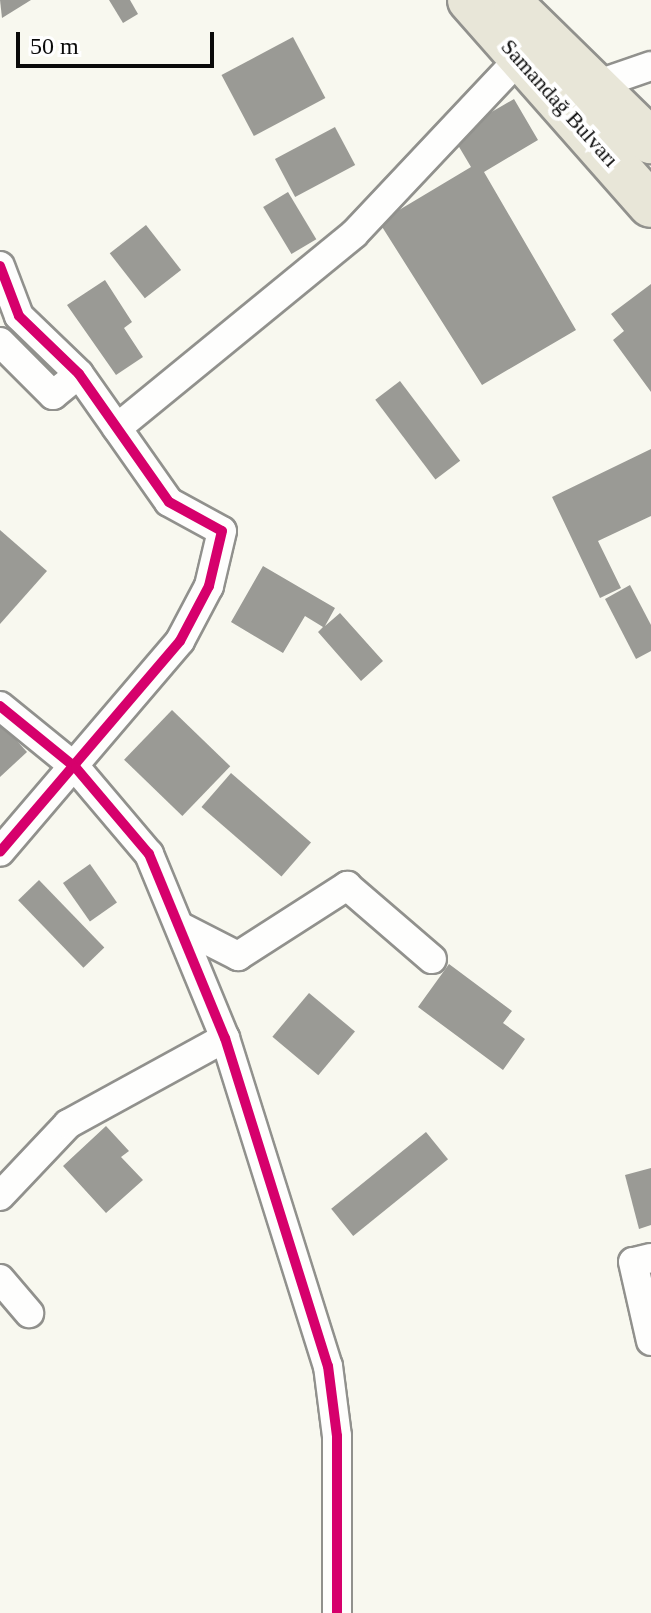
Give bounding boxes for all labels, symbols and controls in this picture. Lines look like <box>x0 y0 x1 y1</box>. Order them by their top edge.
scale bar <box>20 16 218 66</box>
text: 50 m <box>30 33 79 59</box>
street label: Samandağ Bulvarı <box>496 34 624 172</box>

